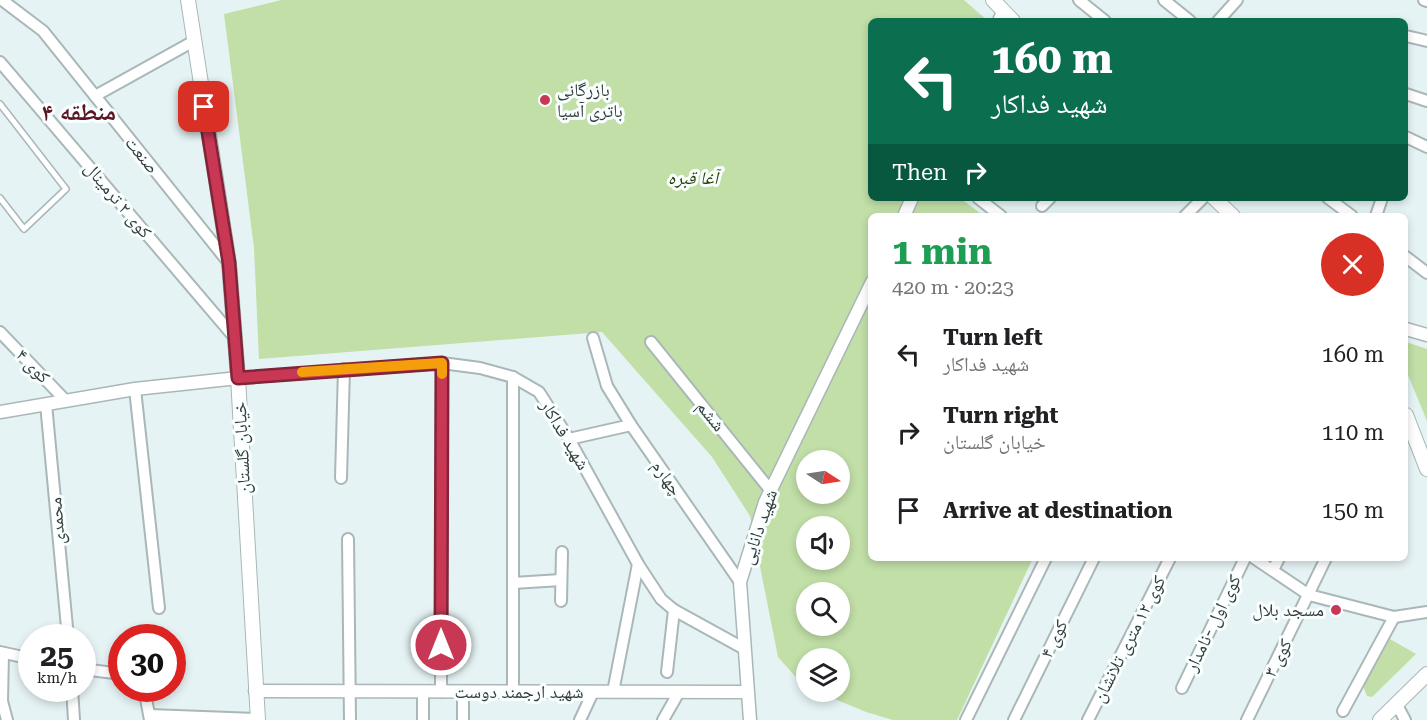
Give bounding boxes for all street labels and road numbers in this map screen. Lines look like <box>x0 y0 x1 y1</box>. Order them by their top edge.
street label: صنعت <box>121 132 164 177</box>
street label: کوی ۲ ترمینال <box>80 157 157 243</box>
street label: کوی ۴ <box>11 344 55 388</box>
street label: شهید فداکار <box>536 395 594 474</box>
street label: ششم <box>691 396 730 436</box>
street label: خیابان گلستان <box>229 401 255 495</box>
street label: چهارم <box>646 456 687 501</box>
street label: شهید دانایی <box>736 487 782 567</box>
street label: محمدی <box>44 496 70 546</box>
street label: کوی اول -نامدار <box>1180 571 1246 676</box>
street label: کوی ۱۲ متری تلانشان <box>1088 572 1171 706</box>
street label: کوی ۴ <box>1035 616 1073 662</box>
street label: کوی ۳ <box>1259 635 1297 681</box>
street label: شهید ارجمند دوست <box>454 681 584 702</box>

